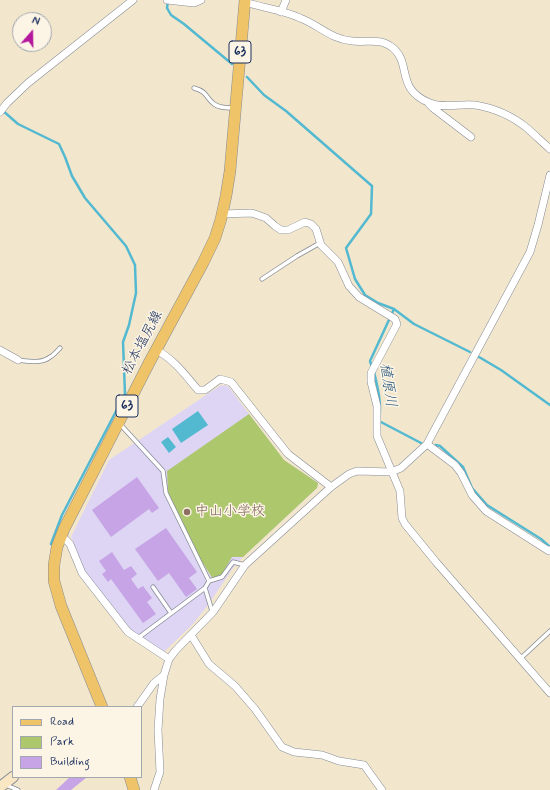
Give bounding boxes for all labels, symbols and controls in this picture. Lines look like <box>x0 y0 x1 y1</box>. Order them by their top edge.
north arrow <box>12 12 52 52</box>
text: N <box>30 14 42 29</box>
road number: 63 <box>229 41 251 63</box>
street label: 松本塩尻線 <box>119 308 167 378</box>
water label: 植原川 <box>375 361 399 409</box>
road number: 63 <box>116 395 138 417</box>
place label: 中山小学校 <box>195 504 265 520</box>
marker: 中山小学校 <box>182 507 192 517</box>
legend <box>12 706 142 778</box>
text: Road <box>50 714 74 730</box>
text: Park <box>50 734 74 750</box>
text: Building <box>50 754 90 770</box>

